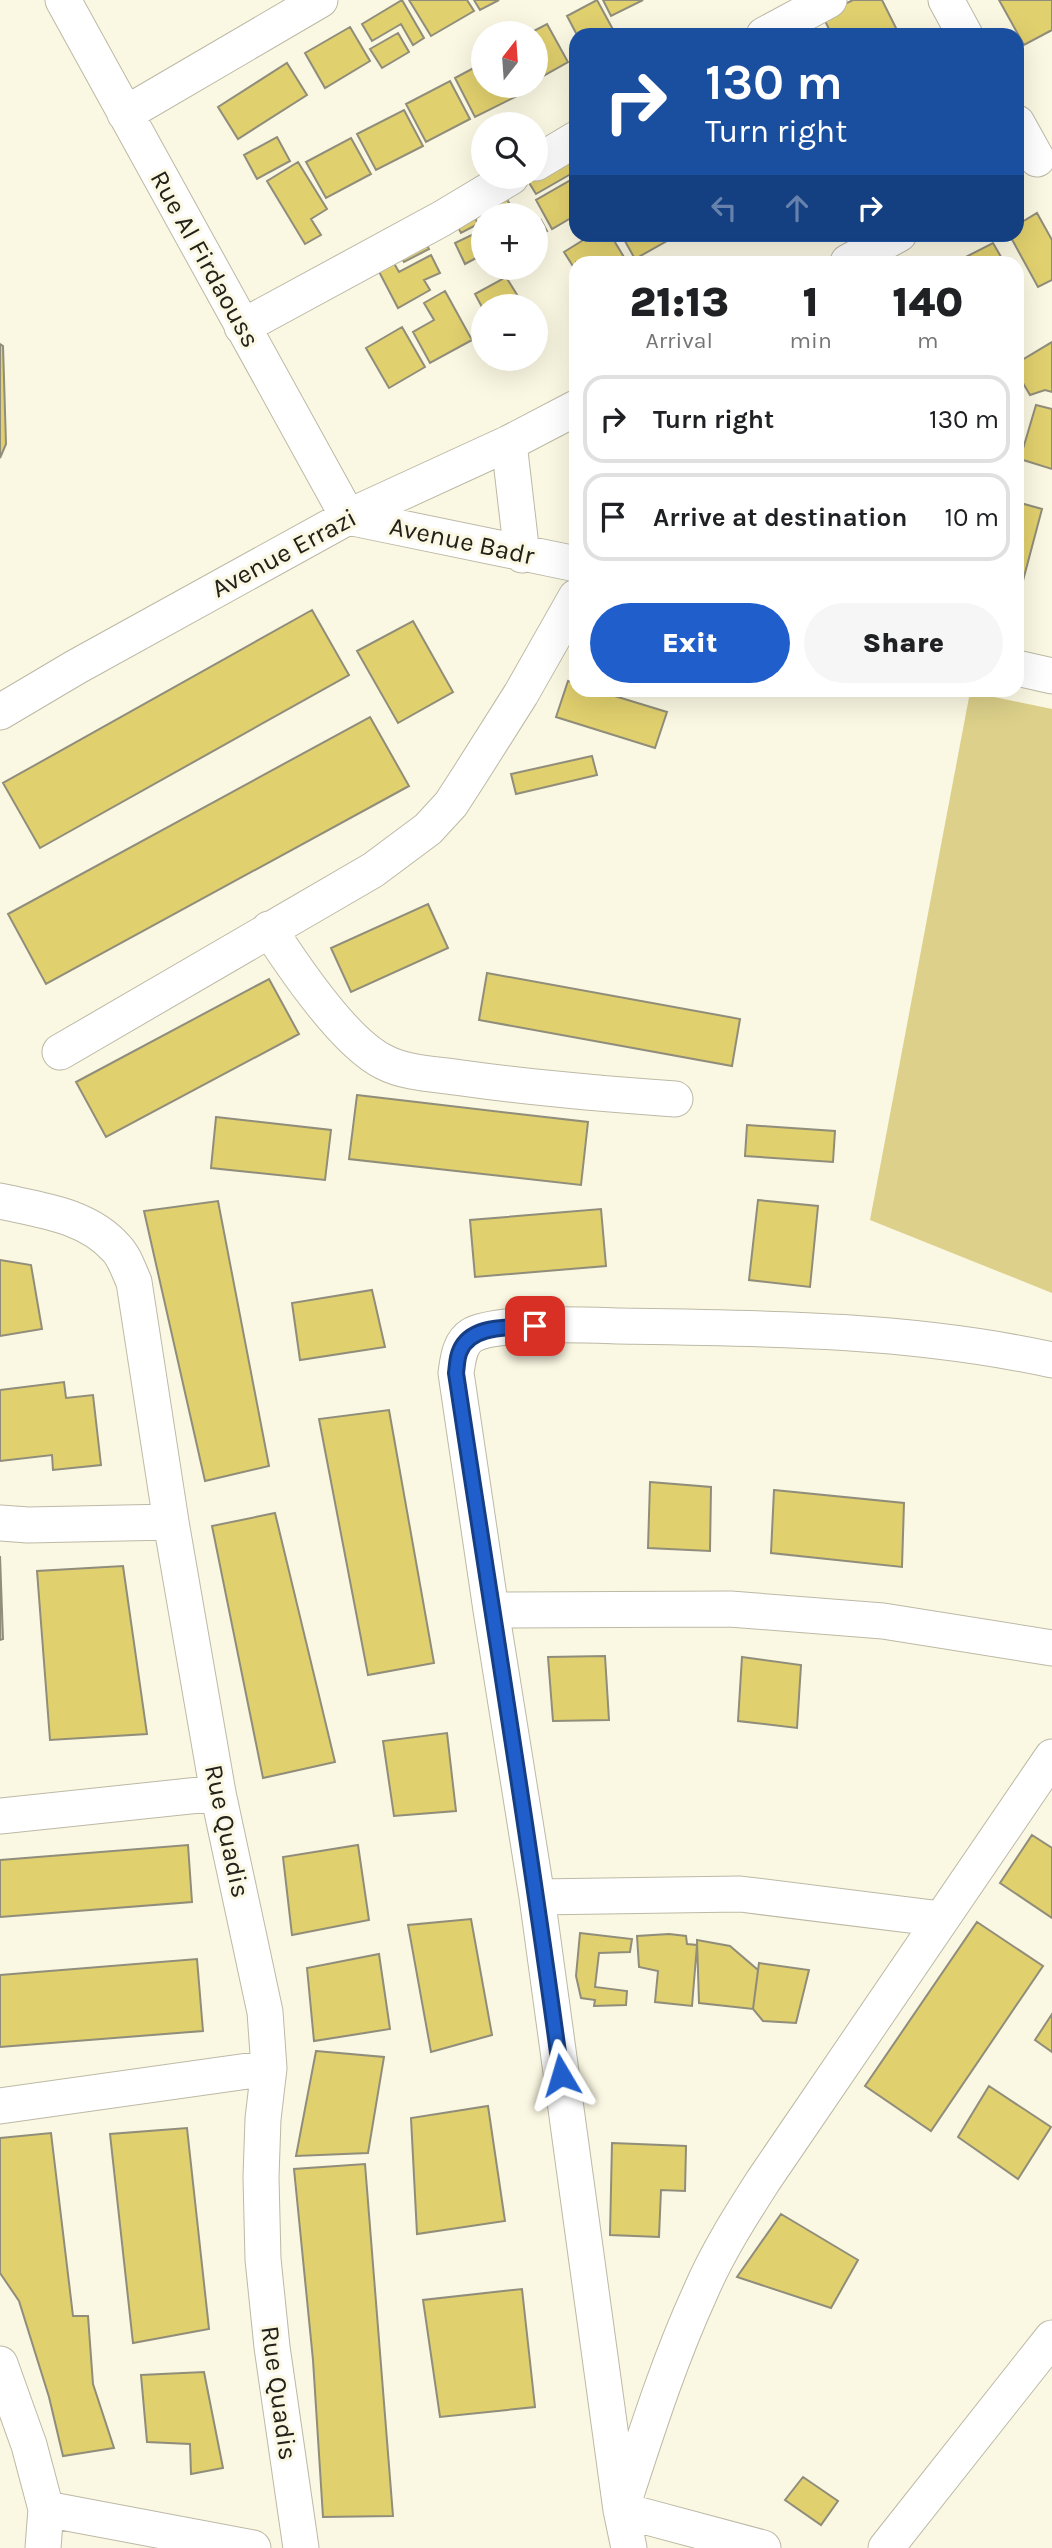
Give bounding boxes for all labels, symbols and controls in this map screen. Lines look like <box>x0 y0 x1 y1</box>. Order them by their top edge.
north arrow <box>471 21 548 98</box>
map controls <box>471 21 548 371</box>
text: 130 m <box>705 54 843 111</box>
icon: right <box>590 56 681 147</box>
button: search <box>471 112 548 189</box>
text: Turn right <box>705 113 847 150</box>
street label: Rue Al Firdaouss <box>144 165 266 353</box>
icon: left <box>705 189 743 227</box>
icon: ahead <box>778 189 816 227</box>
icon: right <box>851 189 889 227</box>
button: + <box>471 203 548 280</box>
text: 21:13 <box>630 277 729 327</box>
text: 1 <box>803 277 819 327</box>
text: 140 <box>892 277 963 327</box>
button: − <box>471 294 548 371</box>
text: Arrival <box>646 327 713 354</box>
text: min <box>790 327 832 354</box>
text: m <box>917 327 939 354</box>
icon: right <box>594 400 632 438</box>
text: Turn right <box>653 404 774 435</box>
text: 130 m <box>929 404 999 435</box>
icon: arrive <box>594 498 632 536</box>
street label: Avenue Errazi <box>206 502 362 604</box>
text: Arrive at destination <box>653 502 907 533</box>
text: 10 m <box>944 502 999 533</box>
street label: Avenue Badr <box>387 511 538 572</box>
button: Exit <box>590 603 790 683</box>
button: Share <box>804 603 1003 683</box>
pin <box>505 1296 565 1356</box>
icon: arrive <box>516 1307 554 1345</box>
street label: Rue Quadis <box>198 1762 256 1900</box>
position arrow <box>524 2038 598 2112</box>
street label: Rue Quadis <box>254 2324 304 2462</box>

